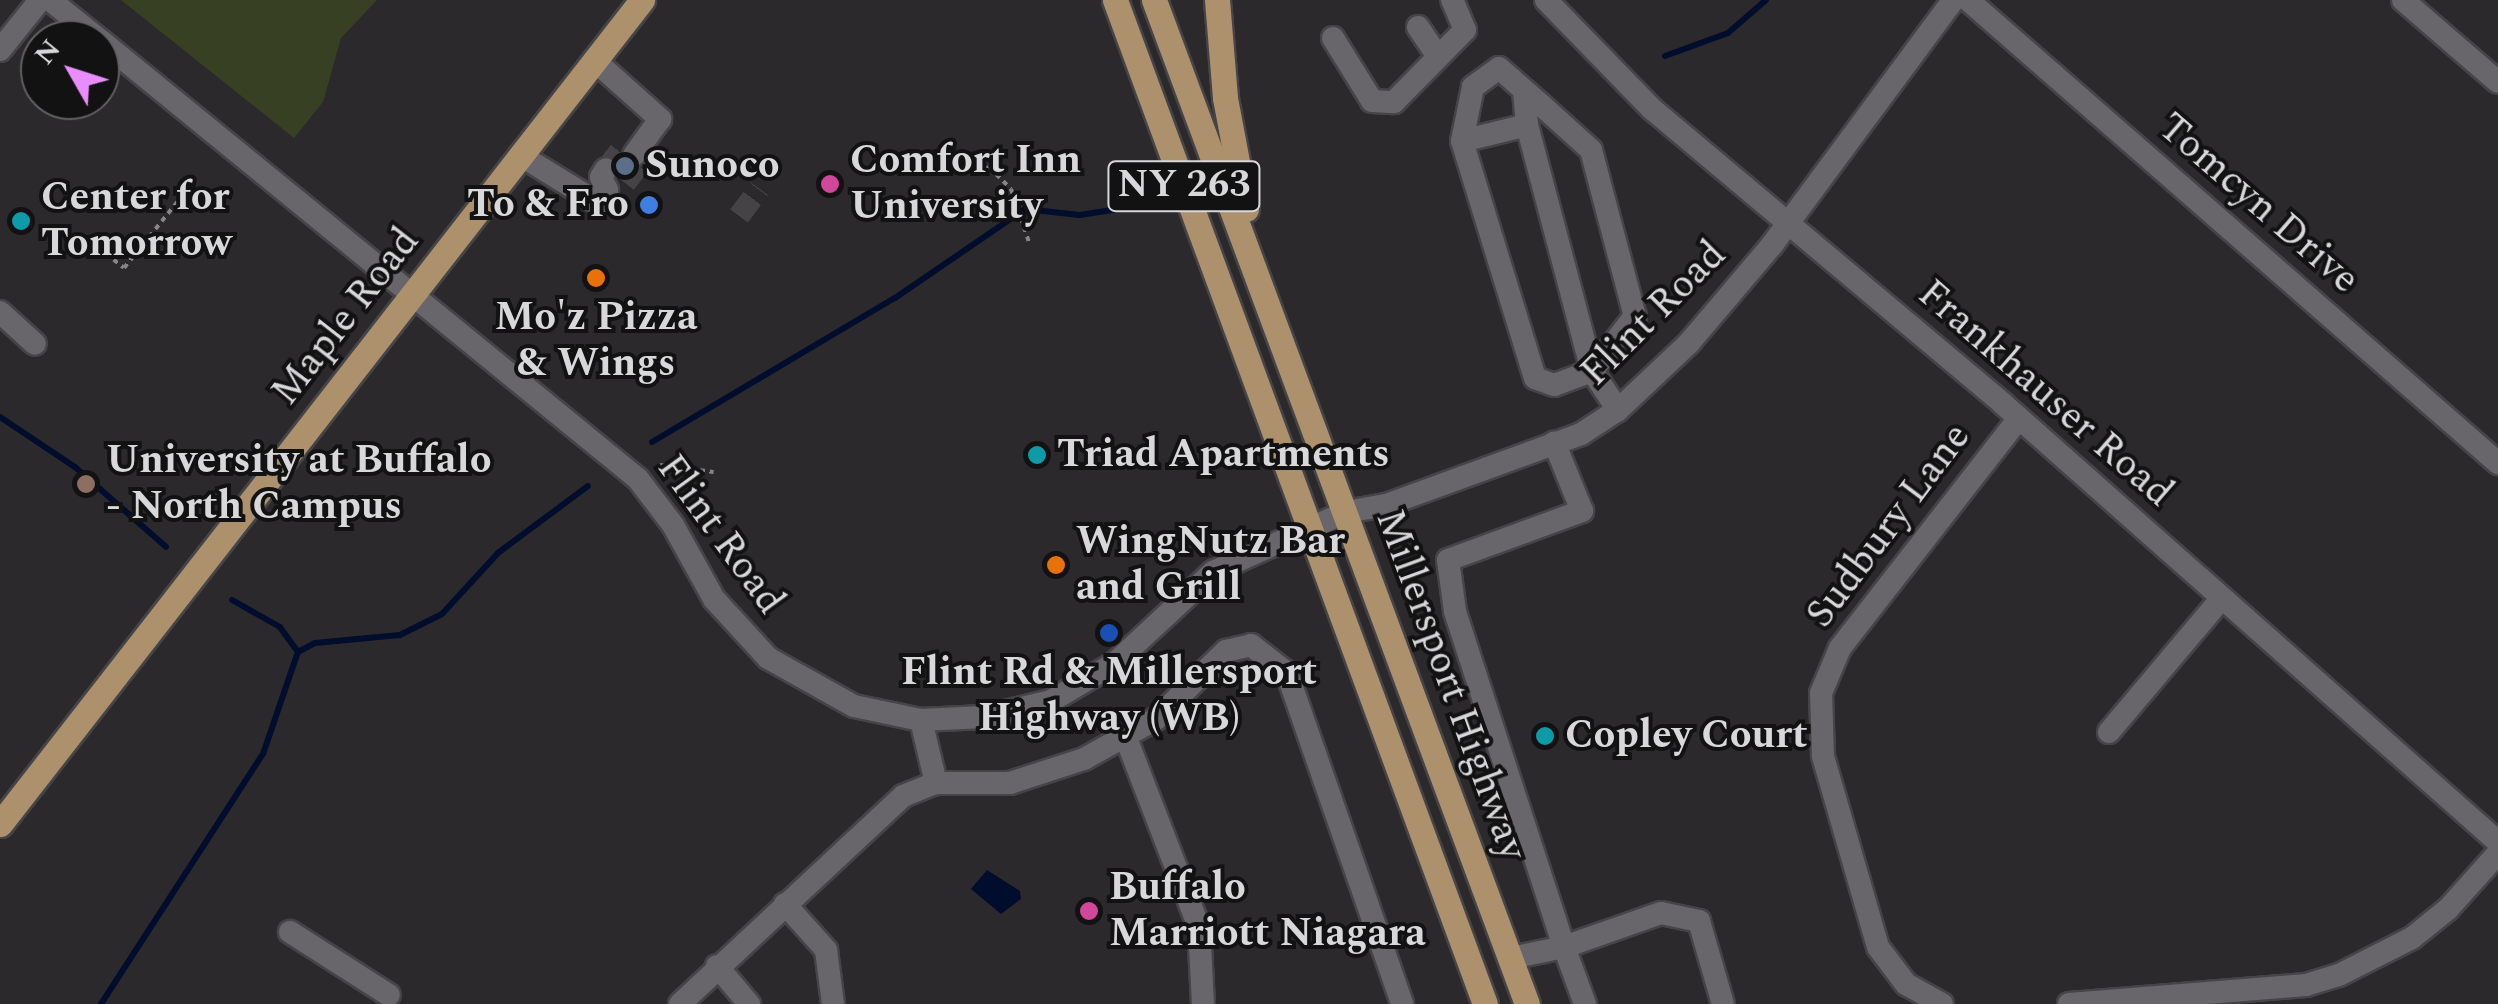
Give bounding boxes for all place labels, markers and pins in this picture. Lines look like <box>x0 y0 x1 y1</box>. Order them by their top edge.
place label: Comfort Inn University <box>850 137 1081 231</box>
place label: Sunoco <box>645 142 780 190</box>
marker: Sunoco <box>614 155 636 177</box>
marker: Comfort Inn University <box>819 173 841 195</box>
place label: Center for Tomorrow <box>41 174 232 268</box>
place label: To & Fro <box>467 181 629 229</box>
marker: To & Fro <box>638 194 660 216</box>
marker: Center for Tomorrow <box>10 210 32 232</box>
marker: Mo'z Pizza & Wings <box>585 267 607 289</box>
place label: Mo'z Pizza & Wings <box>495 294 697 388</box>
place label: Triad Apartments <box>1057 431 1390 479</box>
place label: University at Buffalo - North Campus <box>106 437 492 531</box>
marker: Triad Apartments <box>1026 444 1048 466</box>
marker: University at Buffalo - North Campus <box>75 473 97 495</box>
place label: WingNutz Bar and Grill <box>1076 518 1345 612</box>
marker: WingNutz Bar and Grill <box>1045 554 1067 576</box>
marker: Flint Rd & Millersport Highway (WB) <box>1098 622 1120 644</box>
place label: Flint Rd & Millersport Highway (WB) <box>901 649 1317 743</box>
place label: Copley Court <box>1565 712 1808 760</box>
marker: Copley Court <box>1534 725 1556 747</box>
place label: Buffalo Marriott Niagara <box>1109 864 1426 958</box>
marker: Buffalo Marriott Niagara <box>1078 900 1100 922</box>

